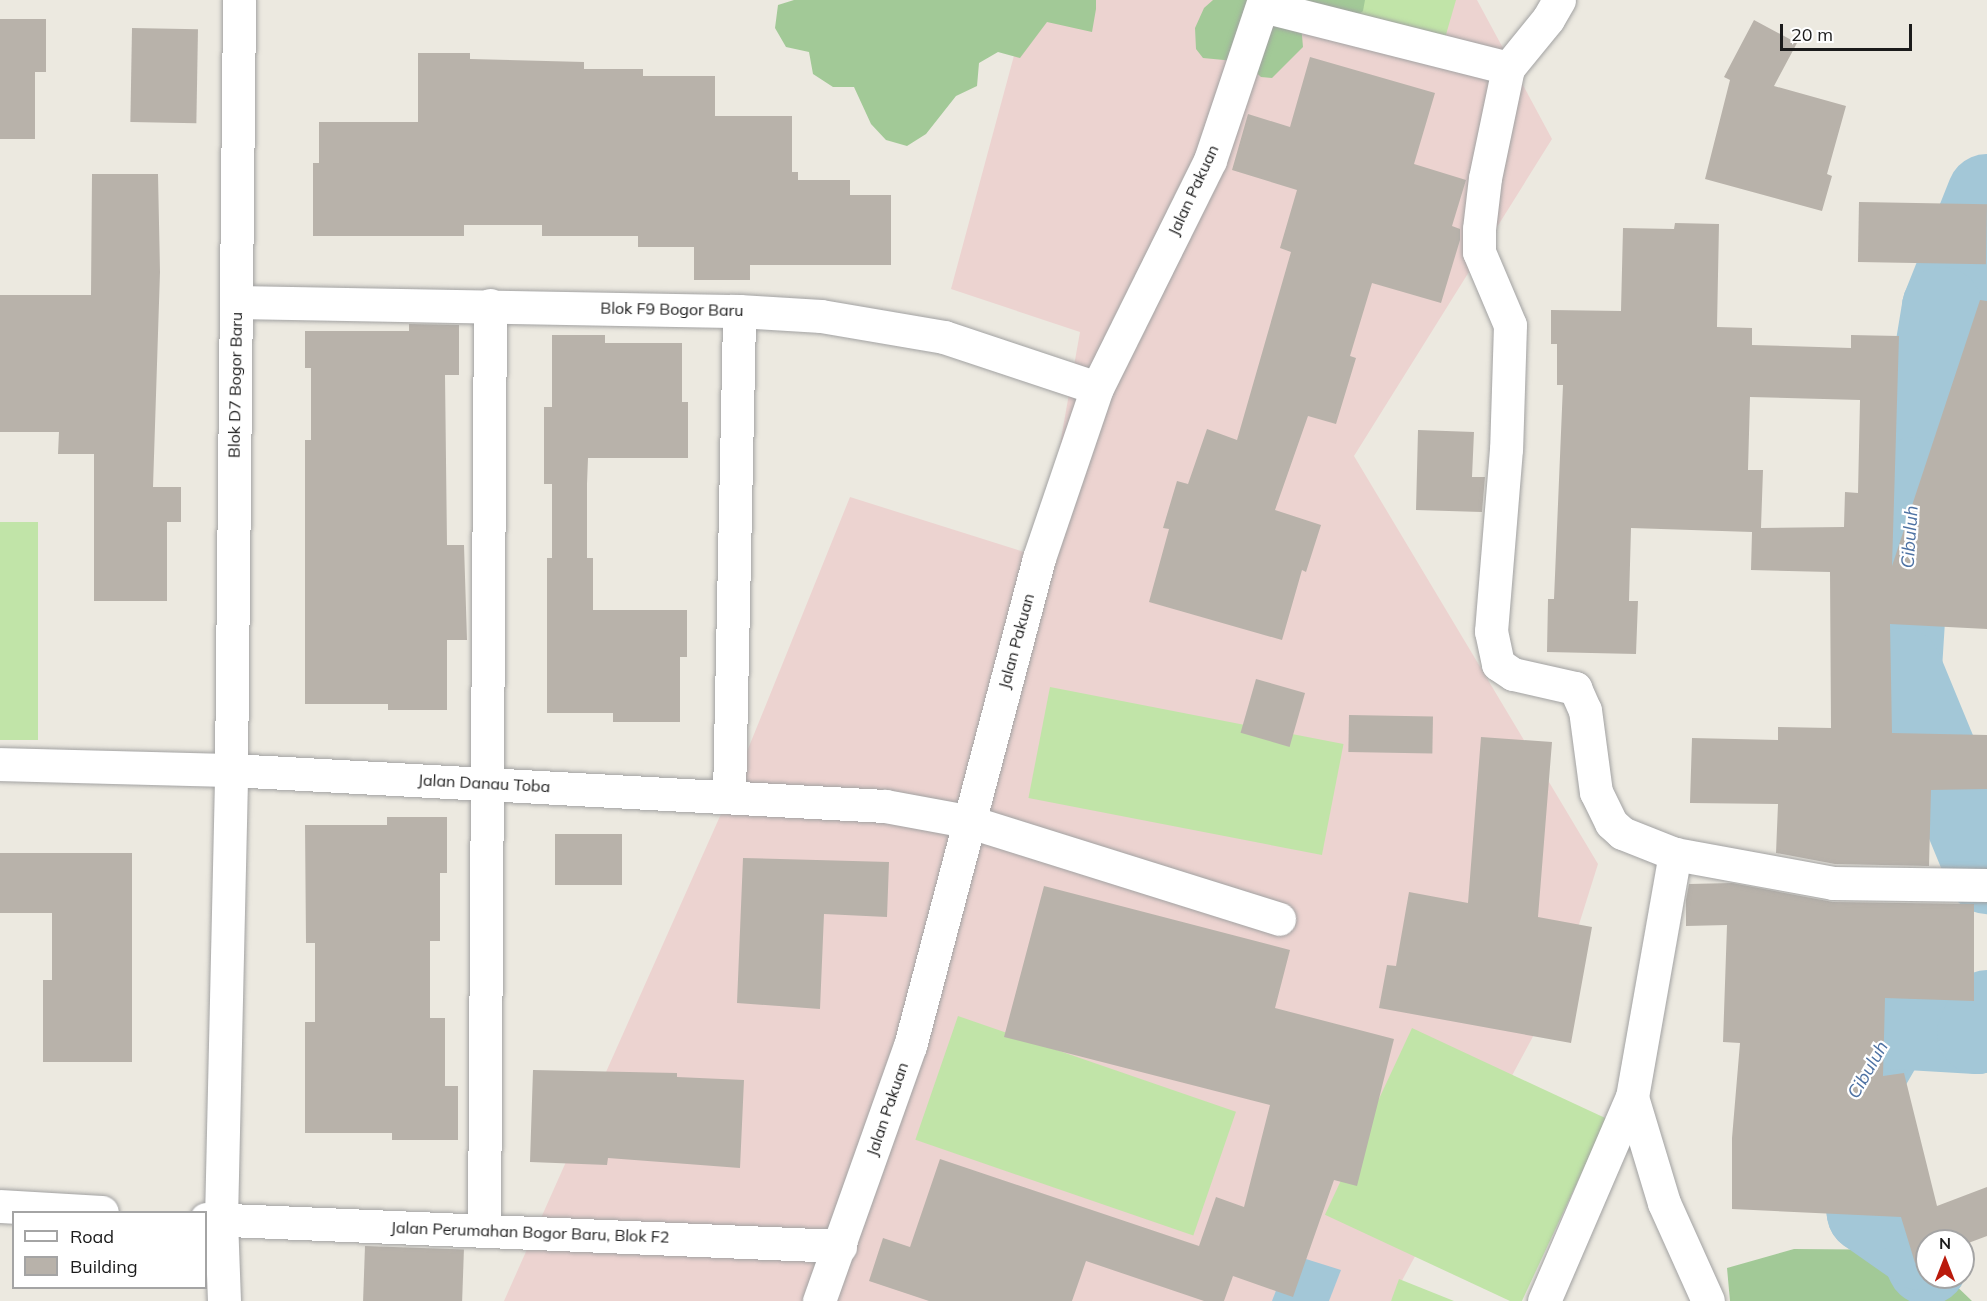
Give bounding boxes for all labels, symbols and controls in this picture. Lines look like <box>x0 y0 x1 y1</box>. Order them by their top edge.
scale bar <box>1783 12 1915 50</box>
text: 20 m <box>1791 23 1833 46</box>
street label: Jalan Pakuan <box>1164 142 1222 238</box>
street label: Blok F9 Bogor Baru <box>600 298 744 320</box>
street label: Blok D7 Bogor Baru <box>224 312 246 458</box>
water label: Cibuluh <box>1897 505 1923 569</box>
street label: Jalan Pakuan <box>994 591 1038 691</box>
street label: Jalan Danau Toba <box>417 770 551 796</box>
water label: Cibuluh <box>1843 1037 1893 1103</box>
street label: Jalan Pakuan <box>862 1060 912 1158</box>
legend <box>12 1211 207 1289</box>
street label: Jalan Perumahan Bogor Baru, Blok F2 <box>390 1218 670 1246</box>
text: Road <box>70 1225 114 1248</box>
north arrow <box>1915 1229 1975 1289</box>
text: N <box>1939 1233 1951 1253</box>
text: Building <box>70 1255 138 1278</box>

